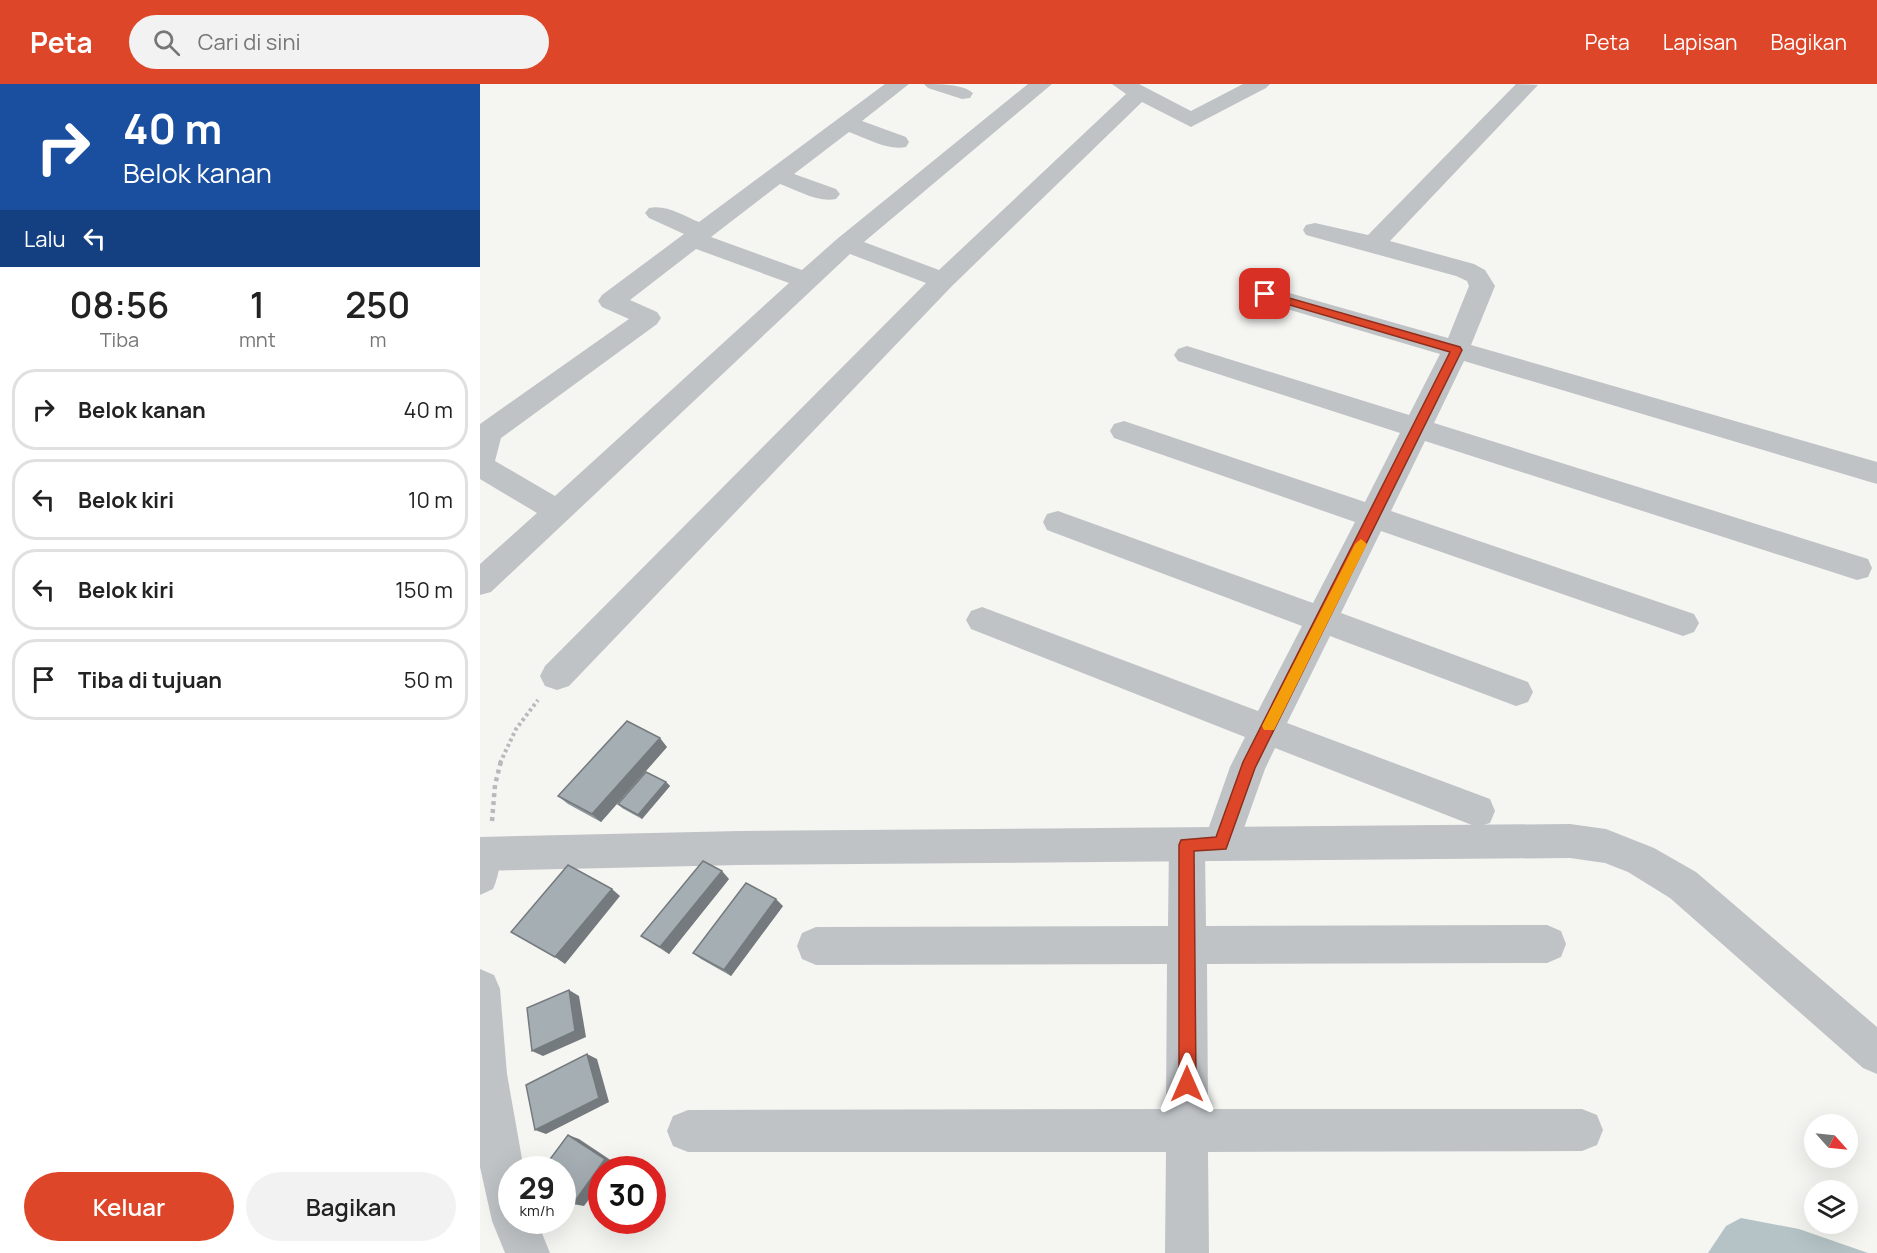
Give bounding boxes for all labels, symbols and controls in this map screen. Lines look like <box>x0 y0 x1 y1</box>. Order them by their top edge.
search box <box>129 15 549 69</box>
text: Peta <box>30 23 93 61</box>
icon: search <box>150 26 183 59</box>
text: Cari di sini <box>198 27 301 57</box>
text: Peta <box>1585 28 1630 56</box>
text: Lapisan <box>1663 28 1738 56</box>
text: Bagikan <box>1771 28 1847 56</box>
text: 40 m <box>123 99 222 157</box>
icon: right <box>24 108 102 186</box>
text: Belok kanan <box>123 154 272 191</box>
icon: left <box>78 222 111 255</box>
text: Lalu <box>24 224 66 254</box>
pin <box>1239 268 1290 319</box>
icon: arrive <box>1248 277 1281 310</box>
text: 08:56 <box>69 280 169 329</box>
text: 1 <box>250 280 265 329</box>
text: 250 <box>345 280 410 329</box>
text: Tiba <box>100 326 139 353</box>
text: mnt <box>239 326 276 353</box>
text: m <box>369 326 386 353</box>
icon: right <box>27 393 60 426</box>
text: Belok kanan <box>78 395 206 425</box>
text: 40 m <box>404 395 453 425</box>
icon: left <box>27 483 60 516</box>
text: Belok kiri <box>78 485 174 515</box>
text: 10 m <box>408 485 453 515</box>
icon: left <box>27 573 60 606</box>
text: Belok kiri <box>78 575 174 605</box>
text: 150 m <box>395 575 453 605</box>
icon: arrive <box>27 663 60 696</box>
text: Tiba di tujuan <box>78 665 222 695</box>
text: 50 m <box>404 665 453 695</box>
position arrow <box>1155 1052 1219 1116</box>
north arrow <box>1804 1114 1858 1168</box>
map controls <box>1804 1114 1858 1234</box>
speed limit sign: 30 <box>588 1156 666 1234</box>
text: 29 <box>519 1167 555 1208</box>
button: Keluar <box>24 1172 234 1241</box>
button: Bagikan <box>246 1172 456 1241</box>
button: layers <box>1804 1180 1858 1234</box>
text: km/h <box>520 1200 554 1221</box>

